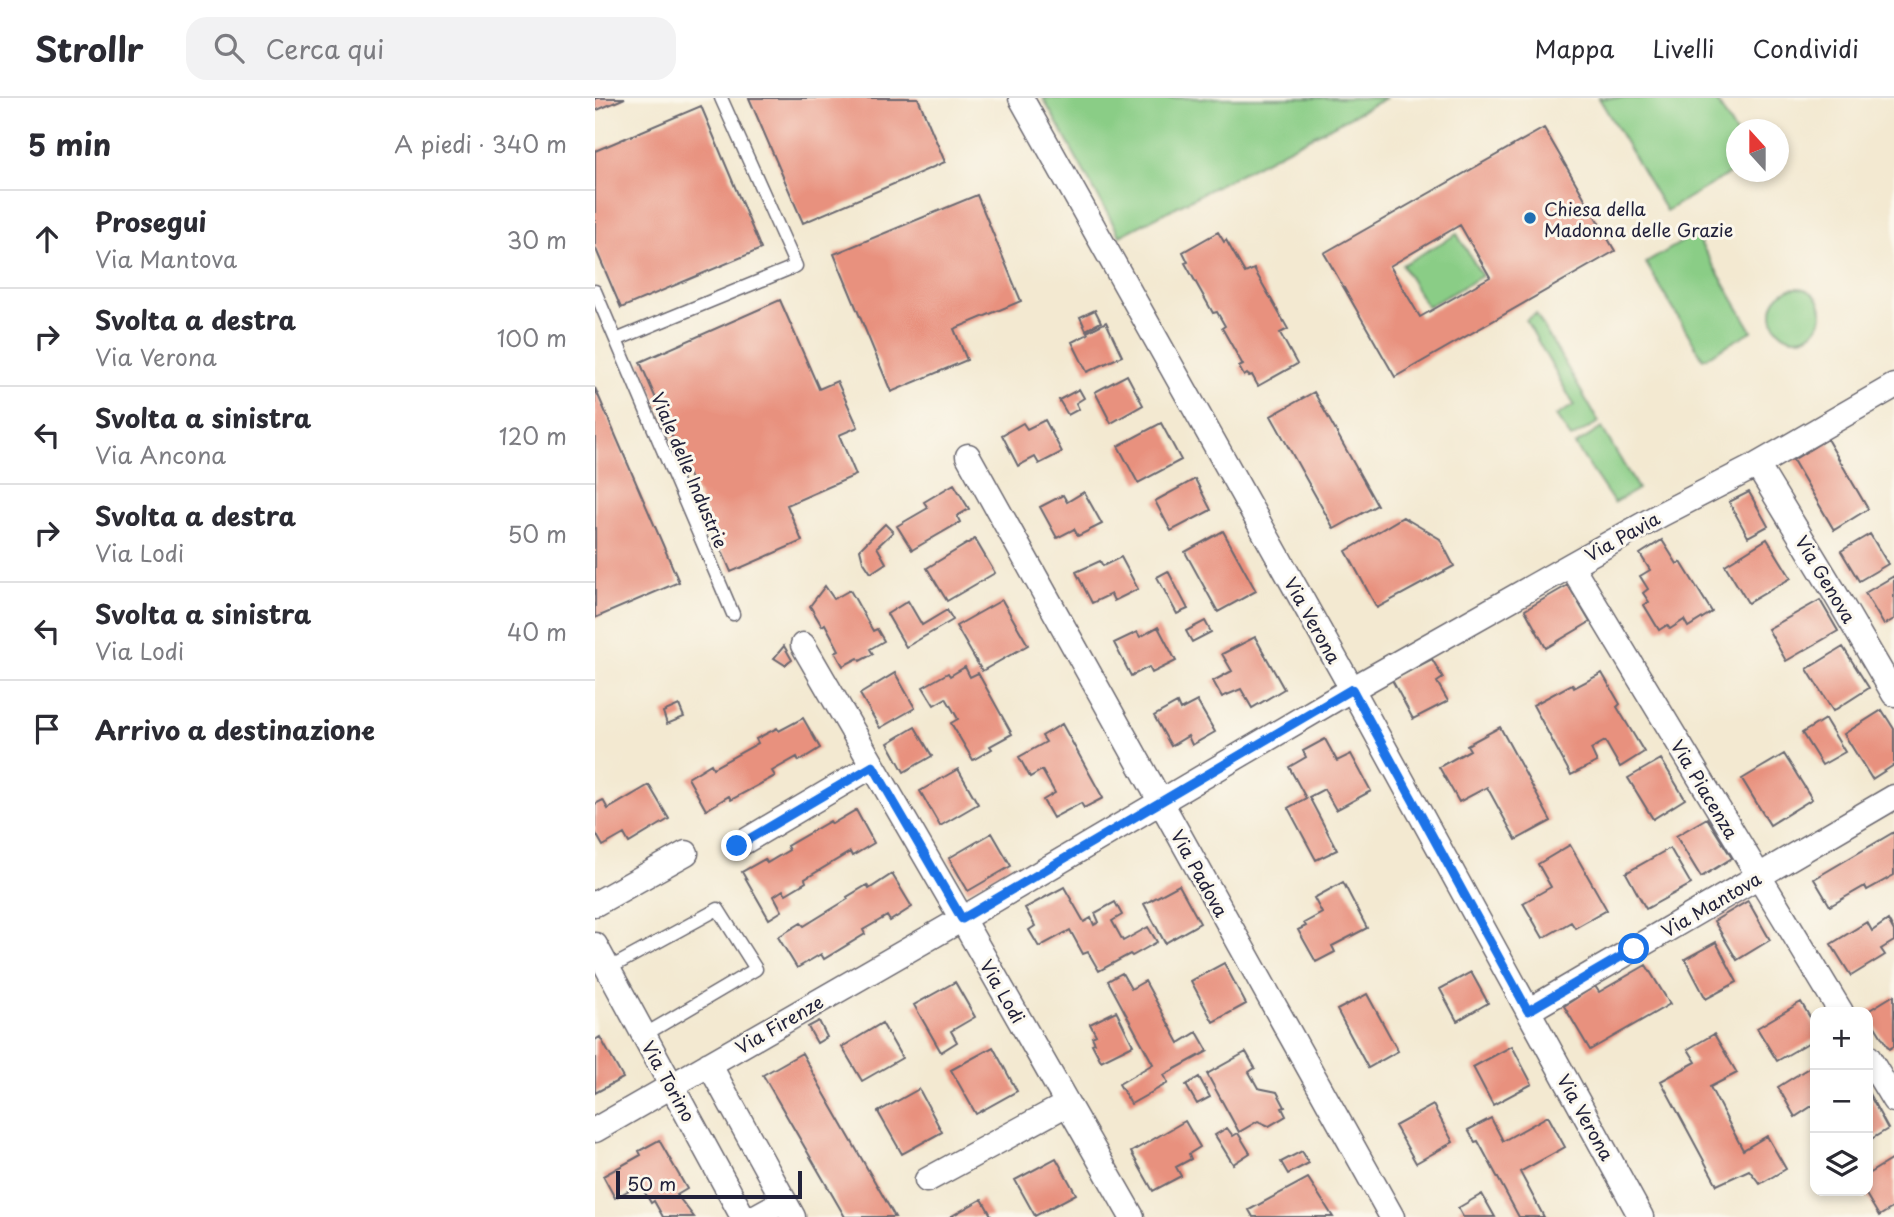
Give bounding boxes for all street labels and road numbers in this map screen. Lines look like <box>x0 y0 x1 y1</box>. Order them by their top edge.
street label: Viale delle Industrie <box>645 388 735 552</box>
street label: Via Pavia <box>1580 504 1665 568</box>
street label: Via Genova <box>1789 530 1863 628</box>
street label: Via Verona <box>1278 572 1348 669</box>
street label: Via Piacenza <box>1665 734 1746 844</box>
street label: Via Padova <box>1165 824 1235 922</box>
street label: Via Mantova <box>1656 865 1766 943</box>
street label: Via Lodi <box>974 954 1032 1028</box>
street label: Via Firenze <box>730 988 828 1060</box>
street label: Via Torino <box>636 1036 702 1126</box>
street label: Via Verona <box>1551 1069 1621 1166</box>

